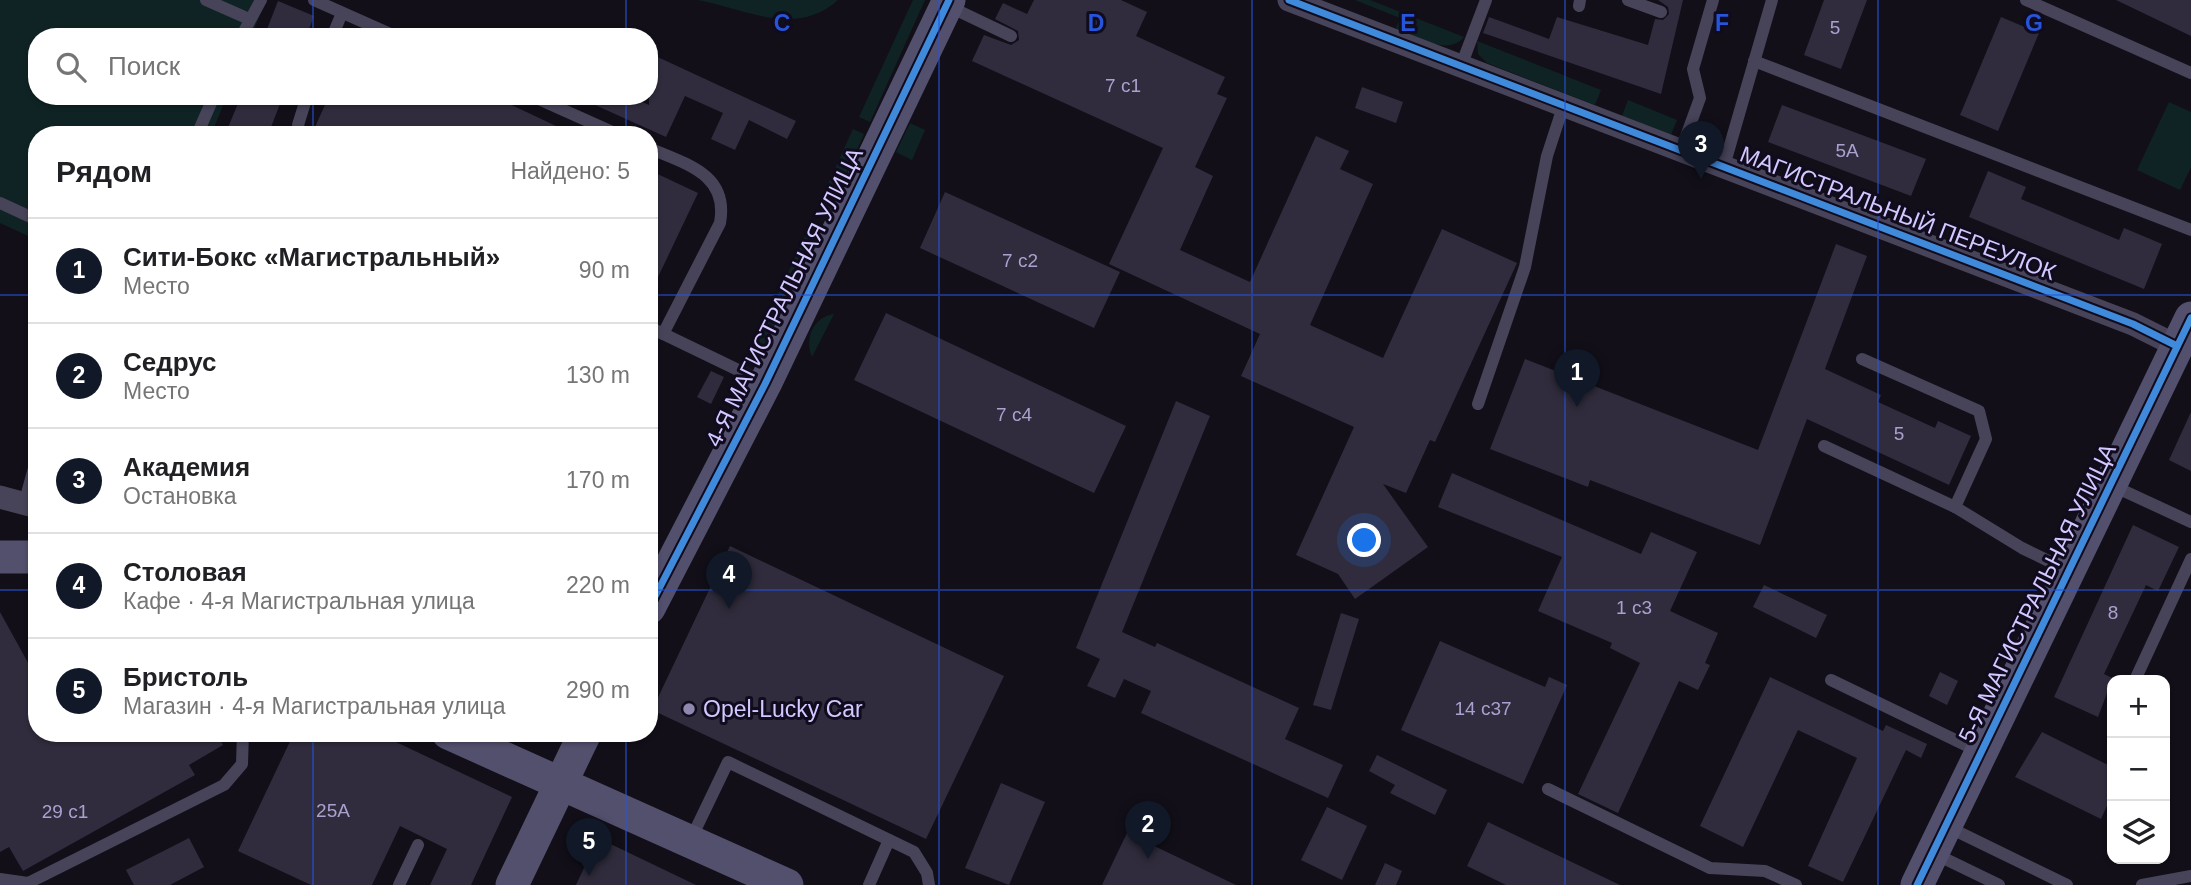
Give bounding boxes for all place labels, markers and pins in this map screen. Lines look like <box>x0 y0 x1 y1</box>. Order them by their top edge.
pin: 3 <box>1678 121 1724 179</box>
pin: 1 <box>1554 349 1600 407</box>
pin: 4 <box>706 551 752 609</box>
place label: Opel-Lucky Car <box>703 696 863 722</box>
marker: Opel-Lucky Car <box>681 701 697 717</box>
pin: 2 <box>1125 801 1171 859</box>
pin: 5 <box>566 818 612 876</box>

